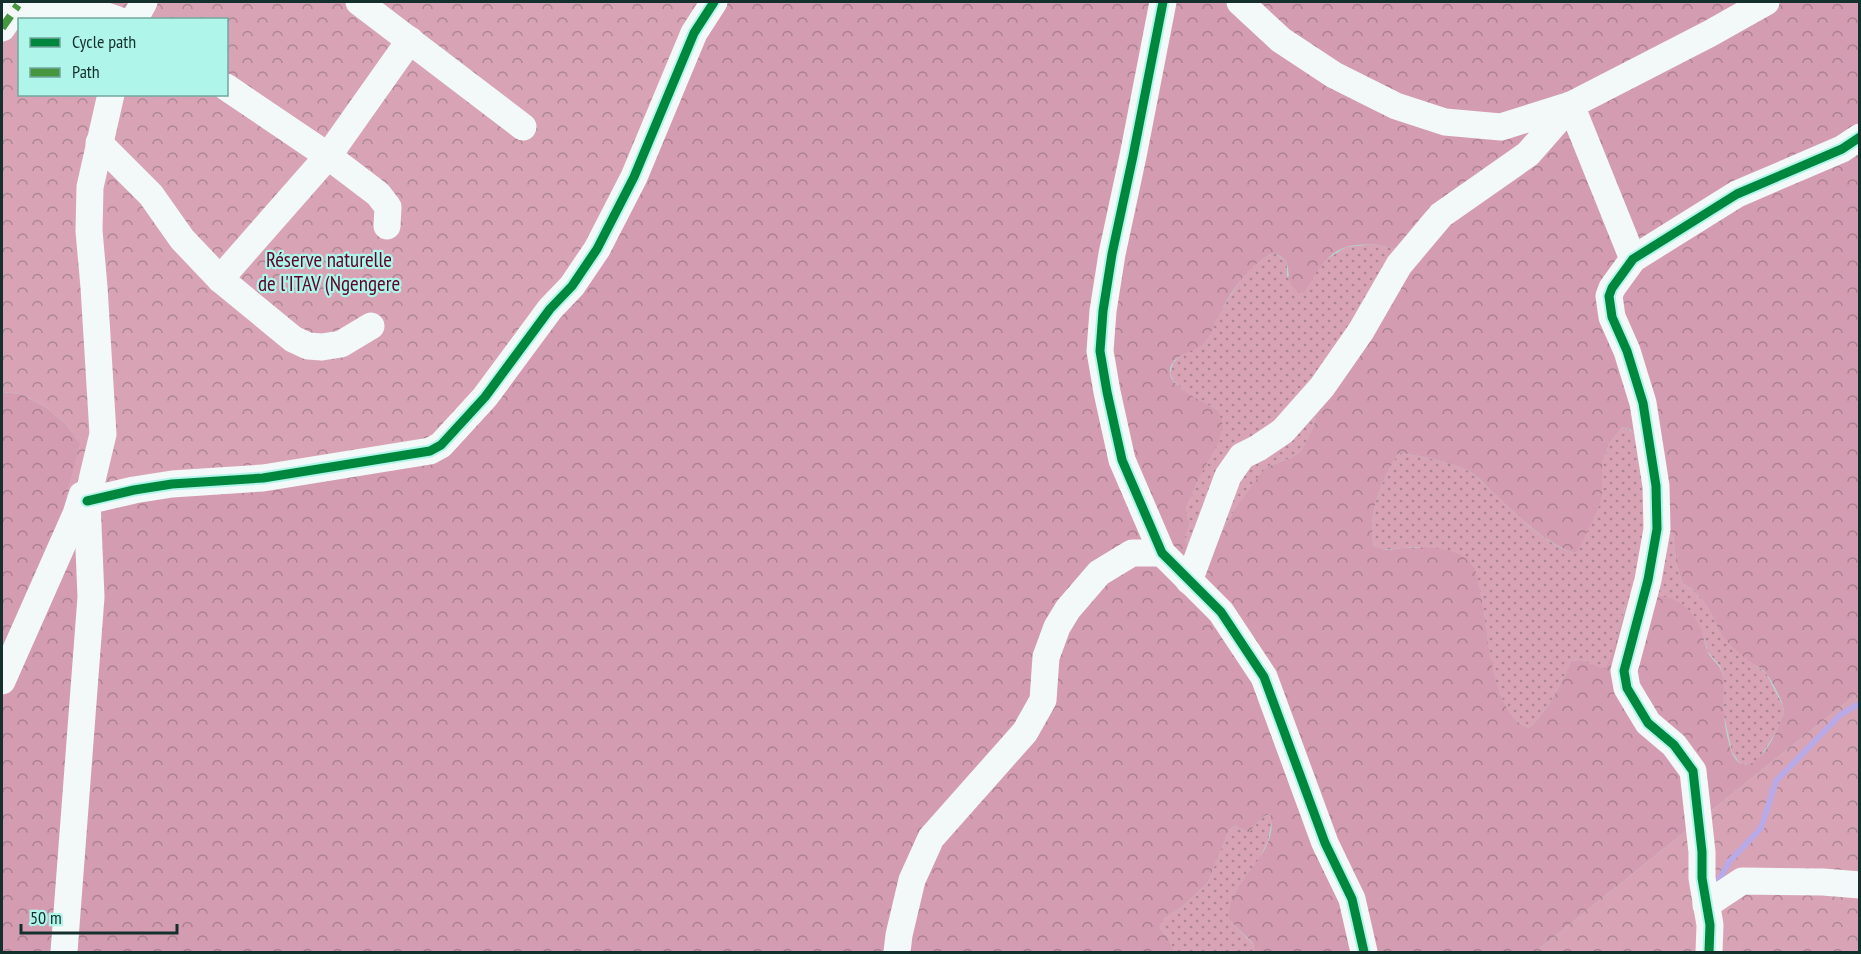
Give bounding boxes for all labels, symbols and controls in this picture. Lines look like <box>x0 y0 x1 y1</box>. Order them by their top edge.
legend <box>18 18 228 96</box>
text: Cycle path <box>72 30 136 53</box>
text: Path <box>72 60 100 83</box>
park label: Réserve naturelle de l'ITAV (Ngengere <box>258 246 400 297</box>
scale bar <box>21 897 177 935</box>
text: 50 m <box>30 906 62 929</box>

